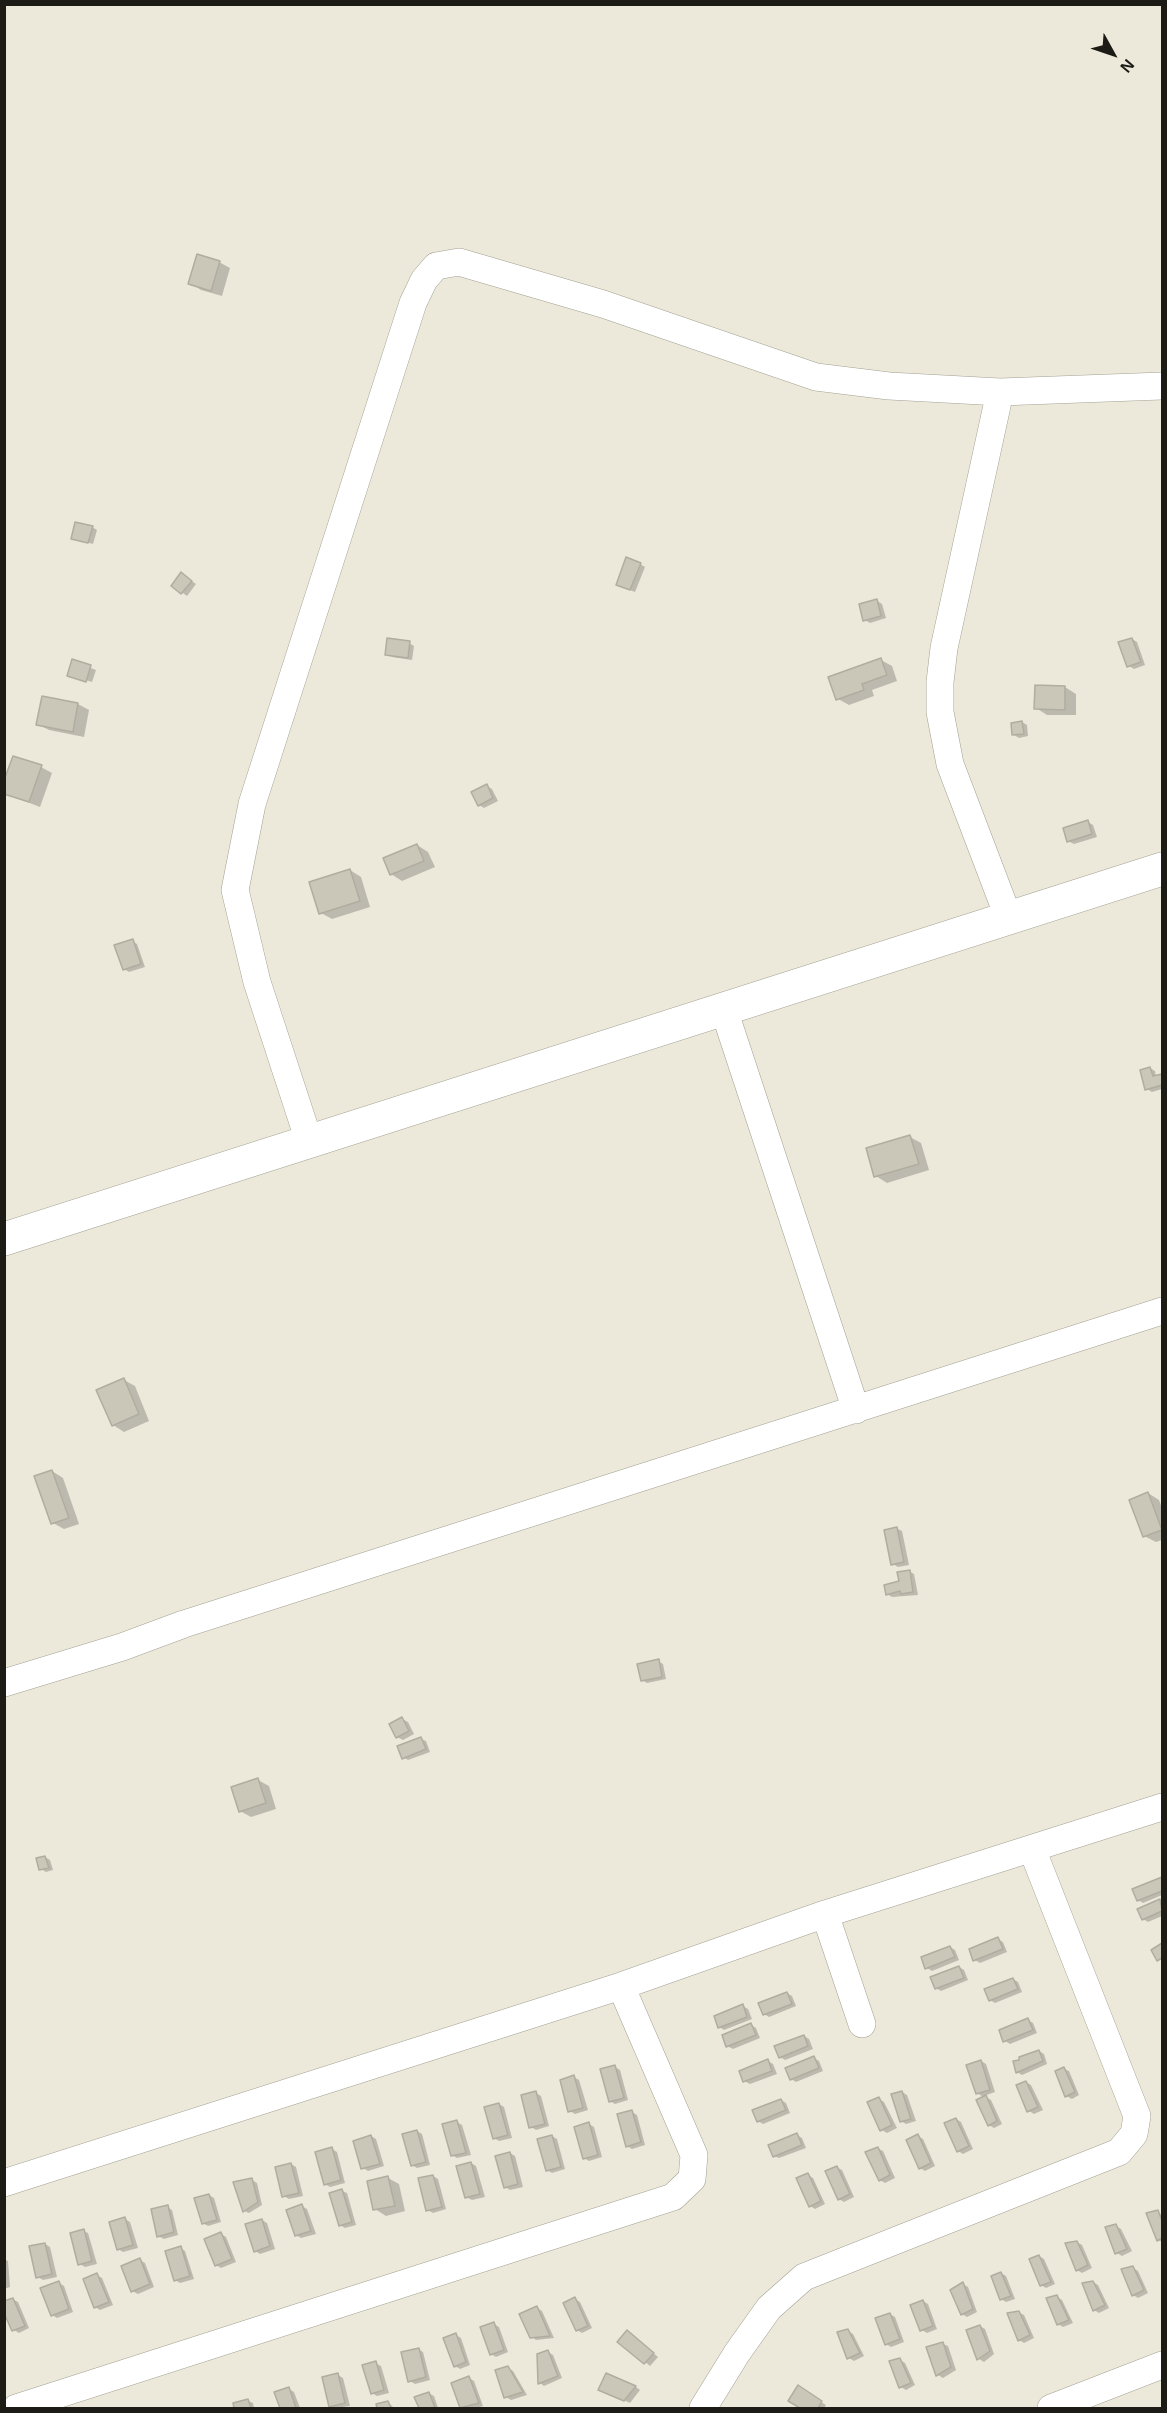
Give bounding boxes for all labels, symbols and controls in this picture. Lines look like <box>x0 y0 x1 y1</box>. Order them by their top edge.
north arrow <box>1083 24 1143 84</box>
text: N <box>1117 56 1137 76</box>

